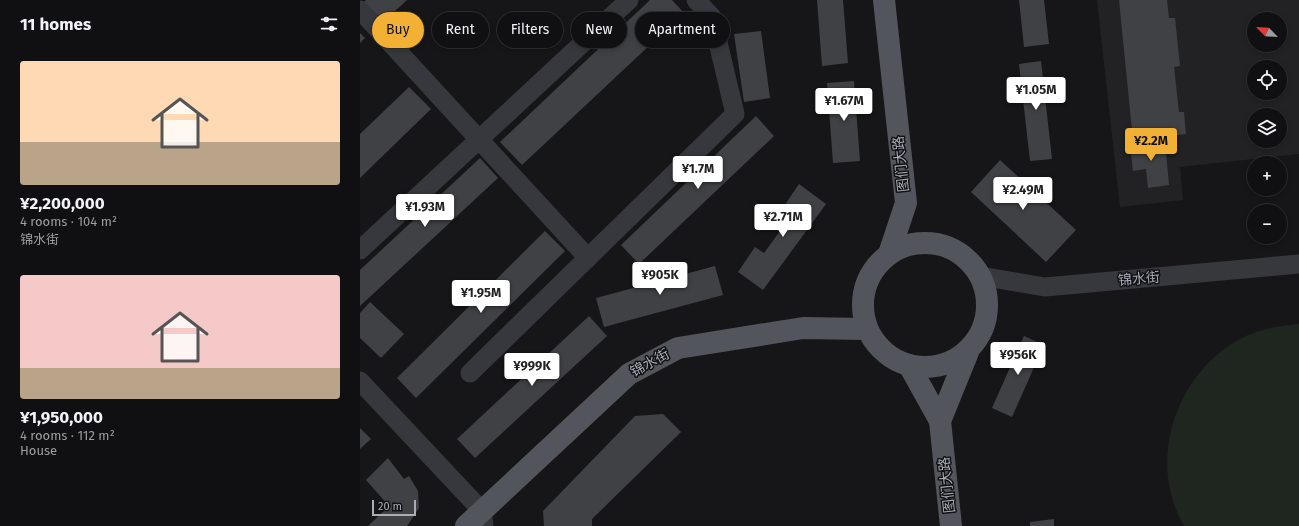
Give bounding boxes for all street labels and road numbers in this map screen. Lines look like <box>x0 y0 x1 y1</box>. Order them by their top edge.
street label: 图们大路 <box>890 135 912 193</box>
street label: 锦水街 <box>1117 269 1161 289</box>
street label: 锦水街 <box>628 345 672 381</box>
street label: 图们大路 <box>936 456 958 514</box>

